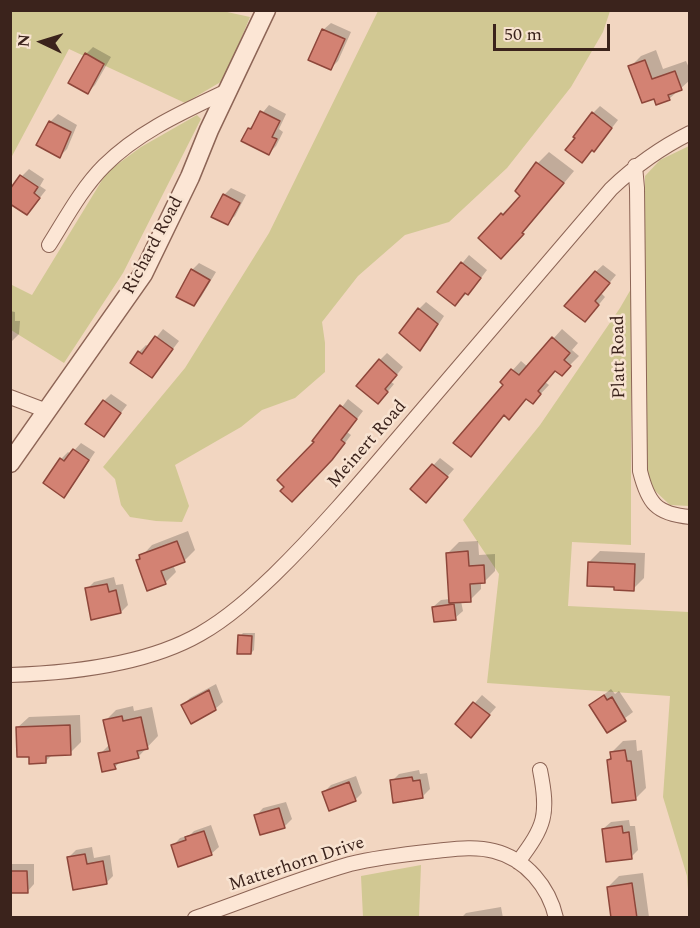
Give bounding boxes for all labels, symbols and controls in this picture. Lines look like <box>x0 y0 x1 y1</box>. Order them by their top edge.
north arrow <box>12 12 72 72</box>
scale bar <box>496 12 613 50</box>
text: 50 m <box>504 21 542 48</box>
text: N <box>12 33 36 48</box>
street label: Richard Road <box>119 193 189 299</box>
street label: Platt Road <box>608 315 632 399</box>
street label: Meinert Road <box>324 397 412 493</box>
street label: Matterhorn Drive <box>227 833 367 897</box>

